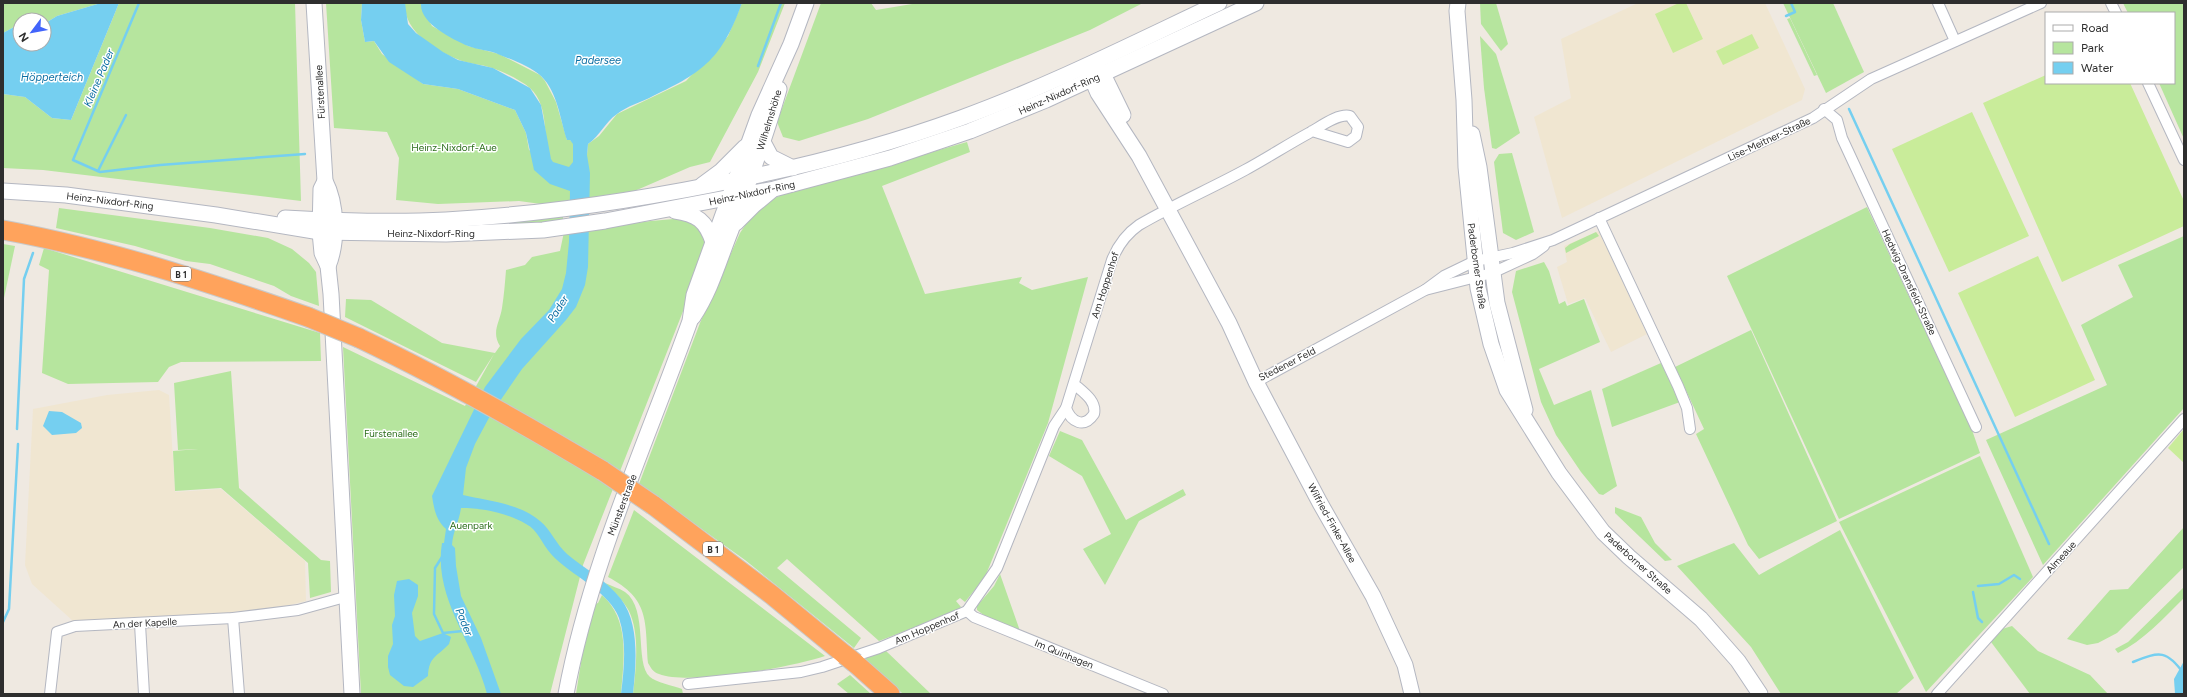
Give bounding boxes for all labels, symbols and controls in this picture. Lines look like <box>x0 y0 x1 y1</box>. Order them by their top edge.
north arrow <box>12 12 52 52</box>
legend <box>2045 12 2175 84</box>
text: Road <box>2081 21 2109 35</box>
text: N <box>16 30 32 44</box>
text: Park <box>2081 41 2104 55</box>
water label: Kleine Pader <box>81 46 117 109</box>
water label: Padersee <box>575 54 621 67</box>
text: Water <box>2081 61 2113 75</box>
street label: Fürstenallee <box>312 64 328 119</box>
street label: Heinz-Nixdorf-Ring <box>1016 70 1102 118</box>
water label: Höpperteich <box>21 71 83 84</box>
street label: Wilhelmshöhe <box>754 87 785 152</box>
street label: Lise-Meitner-Straße <box>1726 114 1813 164</box>
park label: Heinz-Nixdorf-Aue <box>411 141 497 154</box>
street label: Heinz-Nixdorf-Ring <box>708 178 796 208</box>
street label: Heinz-Nixdorf-Ring <box>66 189 154 213</box>
street label: Paderborner Straße <box>1465 222 1490 310</box>
street label: Heinz-Nixdorf-Ring <box>387 227 475 240</box>
street label: Hedwig-Dransfeld-Straße <box>1879 227 1940 338</box>
street label: Am Hoppenhof <box>1088 250 1122 320</box>
road number: B 1 <box>171 267 191 281</box>
water label: Pader <box>545 292 572 325</box>
street label: Stedener Feld <box>1256 344 1318 384</box>
park label: Fürstenallee <box>364 427 419 440</box>
street label: Münsterstraße <box>604 472 640 538</box>
street label: Wilfried-Finke-Allee <box>1305 481 1359 565</box>
park label: Auenpark <box>450 519 492 532</box>
street label: Paderborner Straße <box>1601 529 1675 597</box>
street label: Almeaue <box>2043 538 2079 576</box>
road number: B 1 <box>703 542 723 556</box>
water label: Pader <box>453 606 476 639</box>
street label: Am Hoppenhof <box>893 608 962 647</box>
street label: An der Kapelle <box>113 615 178 631</box>
street label: Im Quinhagen <box>1033 636 1096 672</box>

